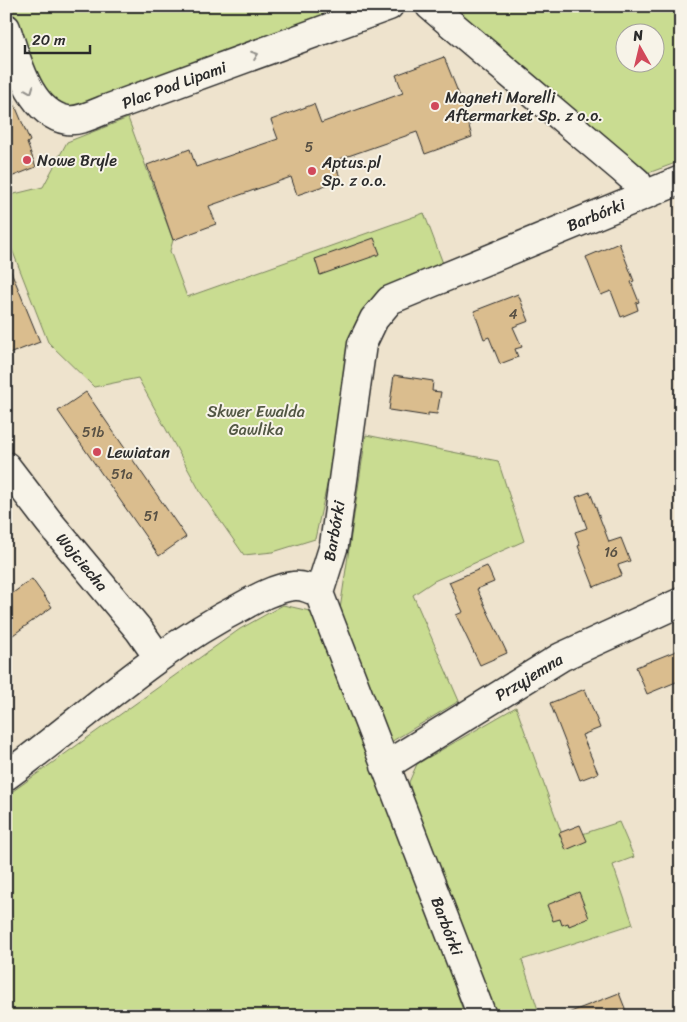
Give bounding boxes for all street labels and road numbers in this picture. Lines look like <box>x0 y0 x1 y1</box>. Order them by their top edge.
street label: Plac Pod Lipami <box>118 52 231 117</box>
street label: Barbórki <box>562 190 630 240</box>
street label: Barbórki <box>314 498 354 563</box>
street label: Wojciecha <box>48 526 116 598</box>
street label: Przyjemna <box>489 645 570 709</box>
street label: Barbórki <box>423 892 472 960</box>

